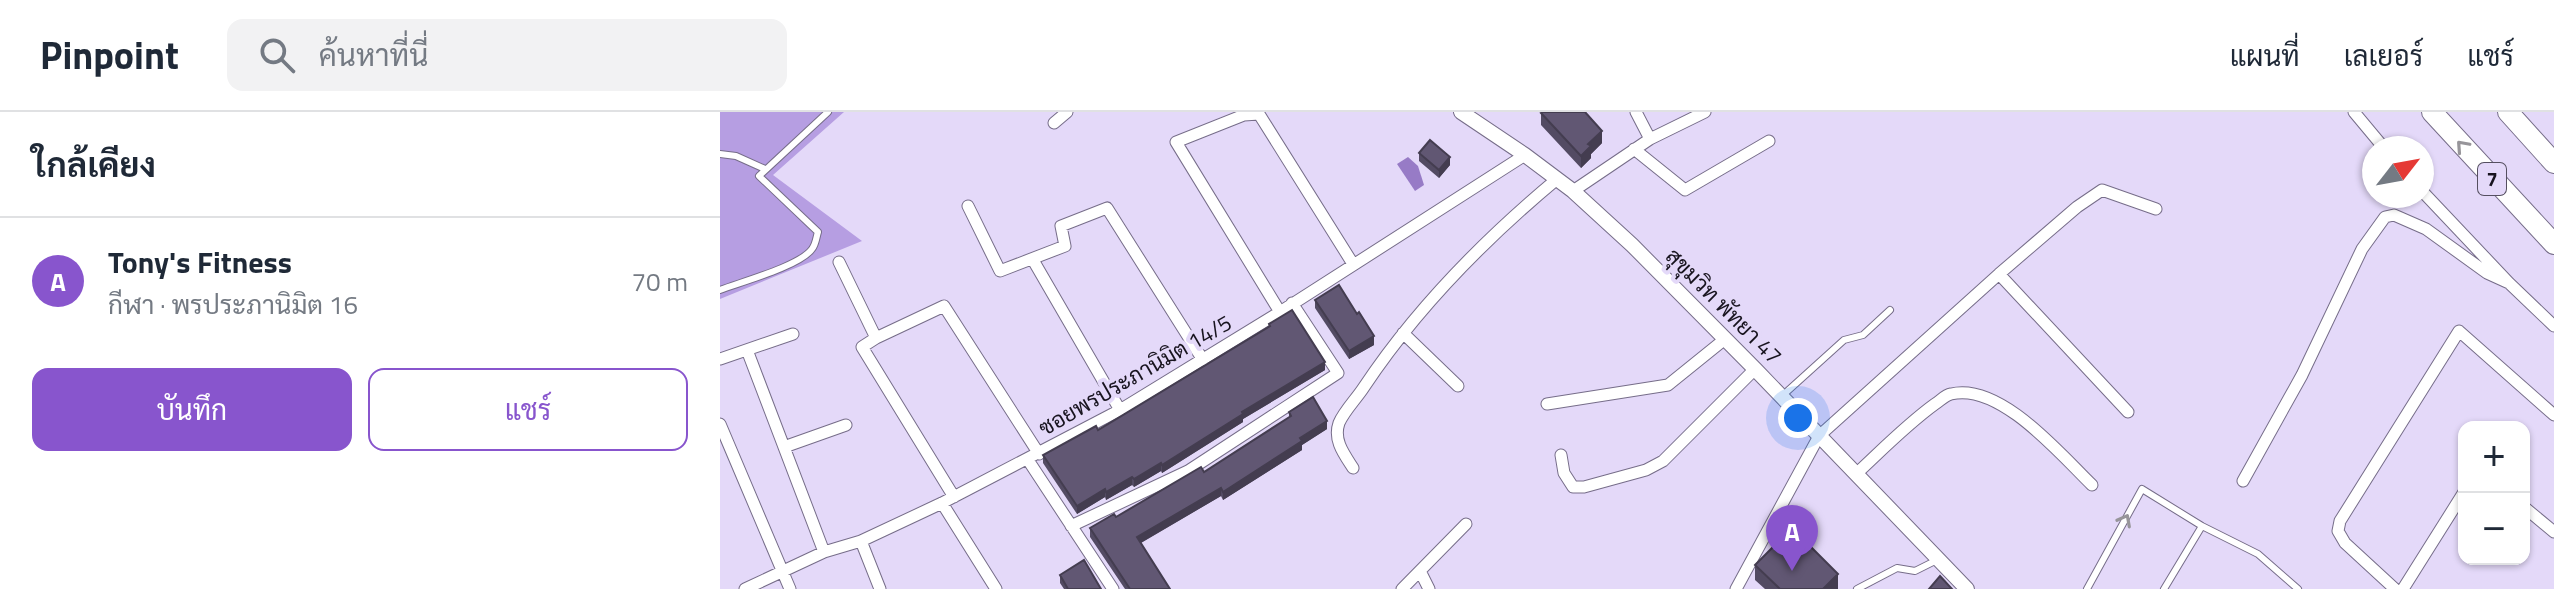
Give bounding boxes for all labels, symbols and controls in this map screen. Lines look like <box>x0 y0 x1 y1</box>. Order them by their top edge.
search box <box>227 19 787 91</box>
text: Pinpoint <box>40 26 179 84</box>
text: ค้นหาที่นี่ <box>319 32 428 78</box>
icon: search <box>255 33 299 77</box>
text: แผนที่ <box>2230 34 2300 77</box>
text: เลเยอร์ <box>2344 34 2423 77</box>
text: แชร์ <box>2467 34 2514 77</box>
north arrow <box>2362 136 2434 208</box>
text: ใกล้เคียง <box>32 138 156 190</box>
one-way arrow <box>2458 140 2472 155</box>
road number: 7 <box>2478 163 2506 195</box>
text: Tony's Fitness <box>108 239 292 285</box>
street label: สุขุมวิท พัทยา 47 <box>1658 240 1790 372</box>
text: A <box>50 262 66 301</box>
text: 70 m <box>631 262 688 301</box>
text: กีฬา · พรประภานิมิต 16 <box>108 285 358 324</box>
street label: ซอยพรประภานิมิต 14/5 <box>1032 306 1238 444</box>
button: บันทึก <box>32 368 352 451</box>
button: แชร์ <box>368 368 688 451</box>
your location <box>1778 398 1818 438</box>
map controls <box>2458 421 2530 565</box>
button: + <box>2458 421 2530 493</box>
button: − <box>2458 493 2530 565</box>
pin: A <box>1766 505 1818 571</box>
one-way arrow <box>2115 514 2130 529</box>

